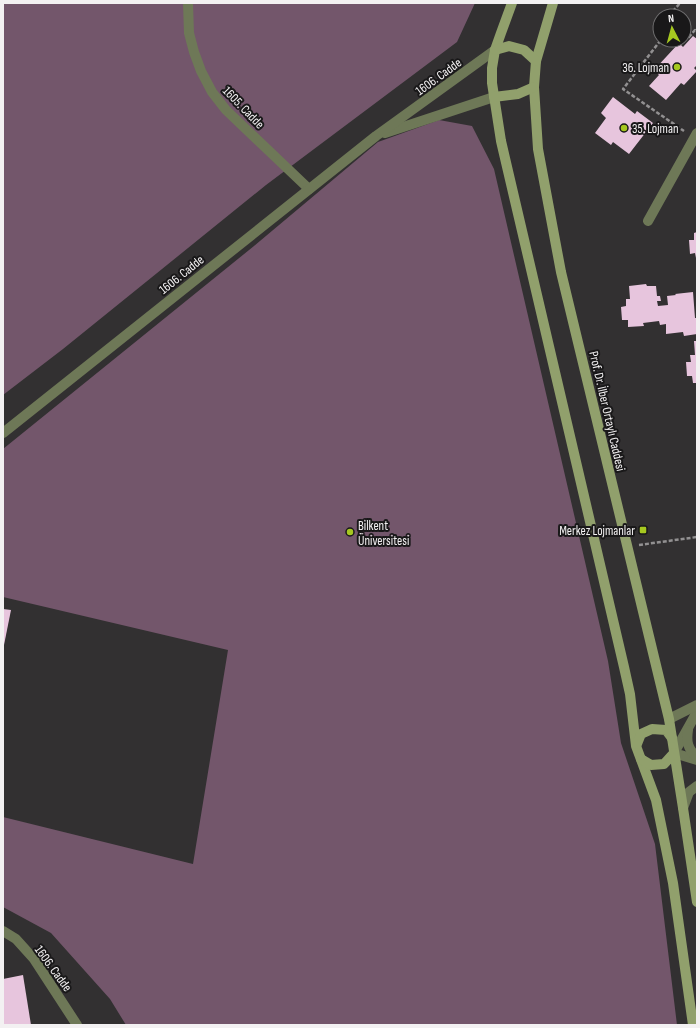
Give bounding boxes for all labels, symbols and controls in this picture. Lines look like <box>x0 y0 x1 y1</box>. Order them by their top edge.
north arrow <box>652 8 692 48</box>
text: N <box>667 12 675 25</box>
street label: 1606. Cadde <box>412 55 465 99</box>
place label: 36. Lojman <box>622 60 669 76</box>
marker: 36. Lojman <box>672 62 682 72</box>
street label: 1605. Cadde <box>219 83 267 132</box>
place label: 35. Lojman <box>632 121 678 137</box>
marker: 35. Lojman <box>619 123 629 133</box>
street label: 1606. Cadde <box>156 252 207 298</box>
street label: Prof. Dr. İlber Ortaylı Caddesi <box>585 349 630 473</box>
place label: Bilkent Üniversitesi <box>358 518 409 549</box>
place label: Merkez Lojmanlar <box>559 523 635 539</box>
marker: Merkez Lojmanlar <box>638 525 648 535</box>
marker: Bilkent Üniversitesi <box>345 527 355 537</box>
street label: 1606. Cadde <box>31 942 75 995</box>

